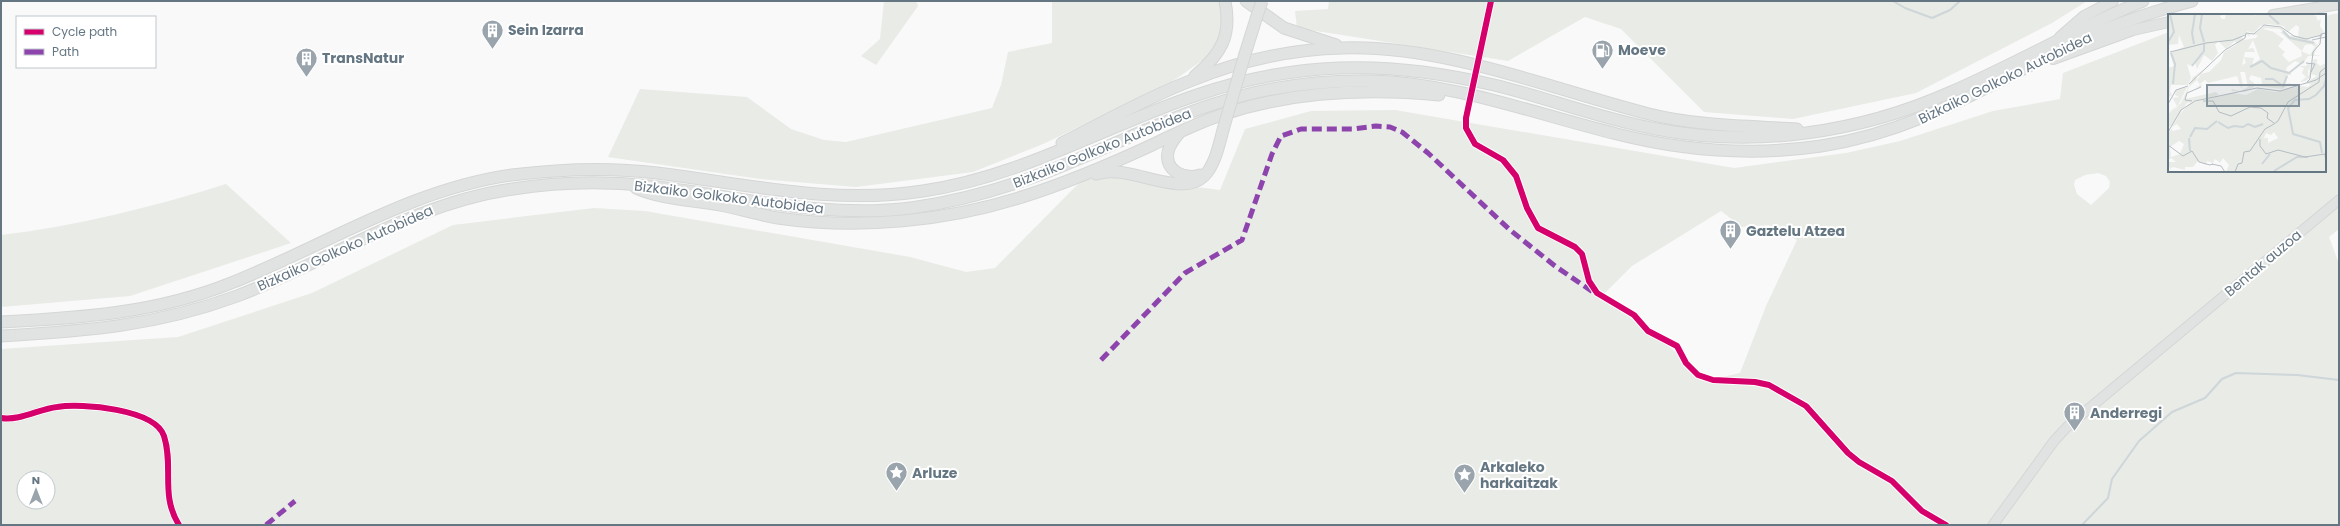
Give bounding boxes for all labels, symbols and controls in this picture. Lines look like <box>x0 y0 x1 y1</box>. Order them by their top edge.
inset map <box>2168 14 2326 172</box>
legend <box>16 16 156 68</box>
building icon: Sein Izarra <box>480 17 506 50</box>
place label: Sein Izarra <box>508 20 584 40</box>
text: Cycle path <box>52 23 117 40</box>
street label: Bizkaiko Golkoko Autobidea <box>1915 27 2095 129</box>
fuel station icon: Moeve <box>1589 37 1615 70</box>
place label: Moeve <box>1618 40 1666 60</box>
text: Path <box>52 43 79 60</box>
building icon: TransNatur <box>294 45 320 78</box>
place label: TransNatur <box>322 48 404 68</box>
street label: Bizkaiko Golkoko Autobidea <box>1010 103 1194 193</box>
street label: Bizkaiko Golkoko Autobidea <box>633 175 825 219</box>
street label: Bizkaiko Golkoko Autobidea <box>254 200 436 296</box>
building icon: Gaztelu Atzea <box>1717 218 1743 251</box>
place label: Gaztelu Atzea <box>1746 221 1845 241</box>
street label: Bentak auzoa <box>2220 225 2306 301</box>
building icon: Anderregi <box>2061 400 2087 433</box>
place label: Anderregi <box>2090 403 2162 423</box>
place label: Arkaleko harkaitzak <box>1480 457 1558 493</box>
place icon: Arluze <box>884 460 910 493</box>
place icon: Arkaleko harkaitzak <box>1451 462 1477 495</box>
place label: Arluze <box>912 463 958 483</box>
north arrow <box>16 470 56 510</box>
text: N <box>32 472 40 488</box>

